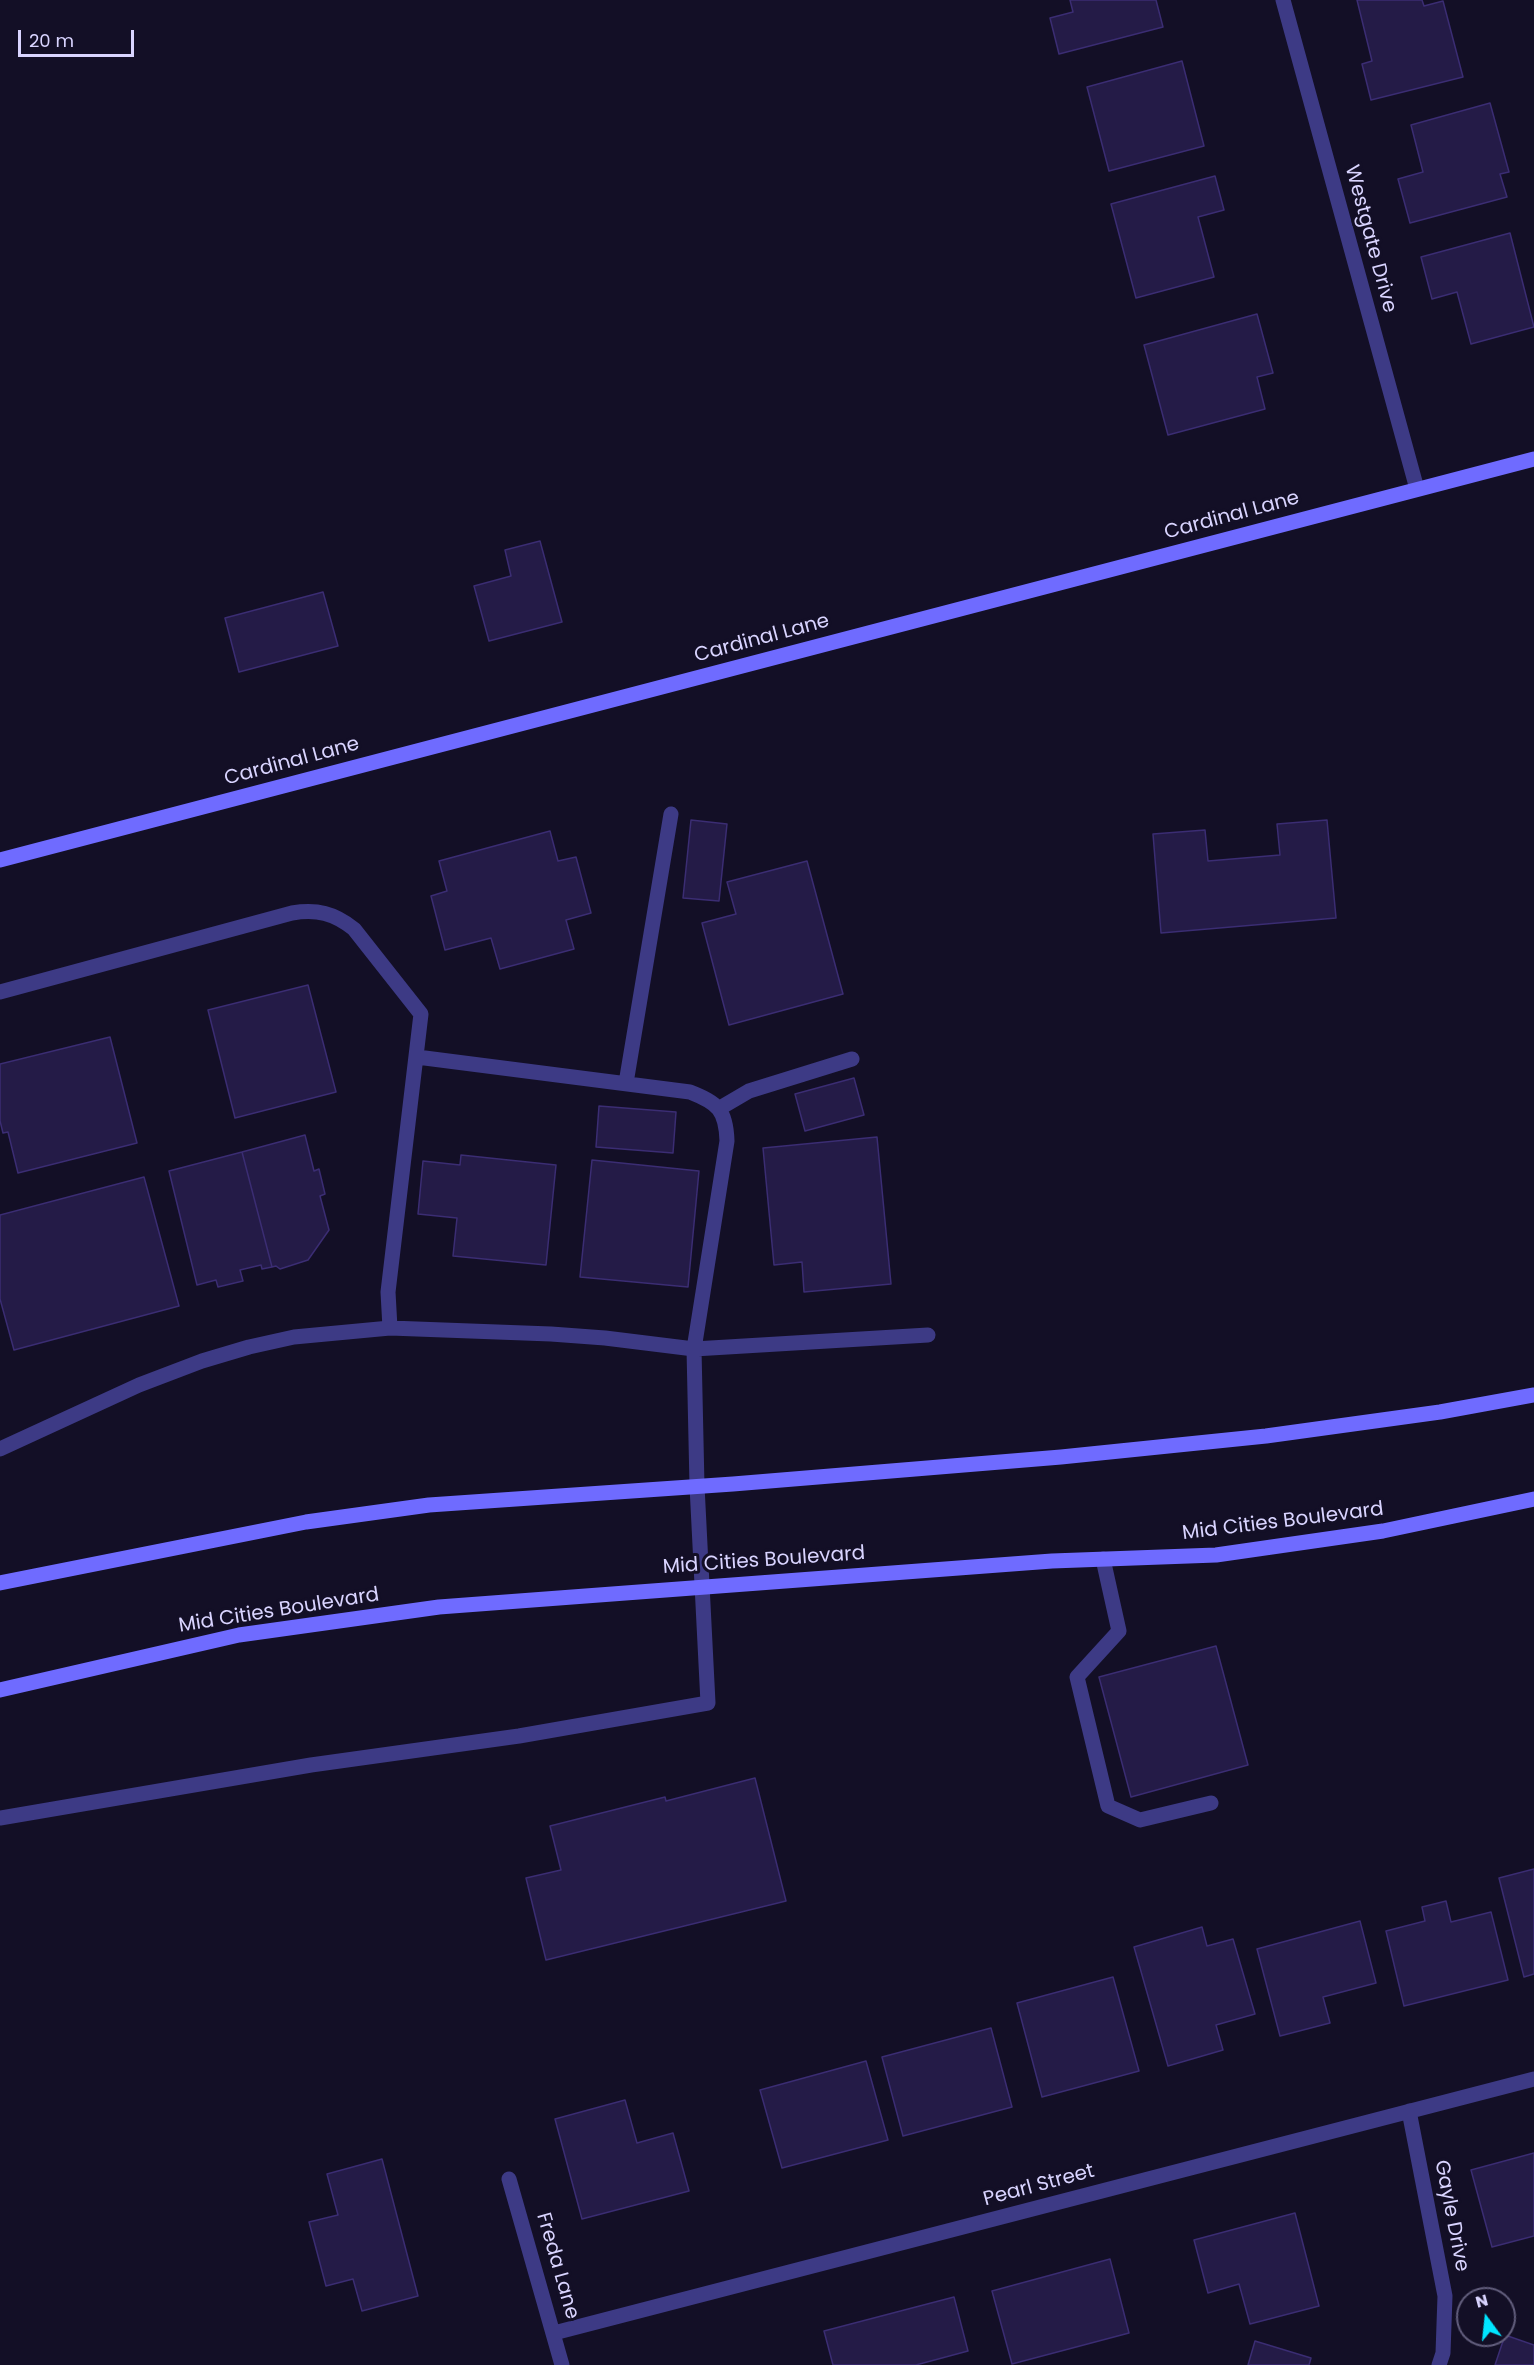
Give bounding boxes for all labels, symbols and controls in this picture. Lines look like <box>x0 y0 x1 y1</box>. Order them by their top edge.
scale bar <box>21 18 136 56</box>
text: 20 m <box>29 28 74 53</box>
street label: Westgate Drive <box>1339 163 1401 315</box>
street label: Cardinal Lane <box>1162 486 1302 546</box>
street label: Cardinal Lane <box>692 609 832 669</box>
street label: Cardinal Lane <box>222 732 362 792</box>
street label: Mid Cities Boulevard <box>1181 1498 1385 1546</box>
street label: Mid Cities Boulevard <box>662 1542 866 1580</box>
street label: Mid Cities Boulevard <box>177 1583 381 1639</box>
street label: Gayle Drive <box>1428 2158 1474 2274</box>
street label: Pearl Street <box>981 2160 1097 2212</box>
street label: Freda Lane <box>530 2210 584 2322</box>
north arrow <box>1456 2287 1516 2347</box>
text: N <box>1473 2288 1491 2314</box>

